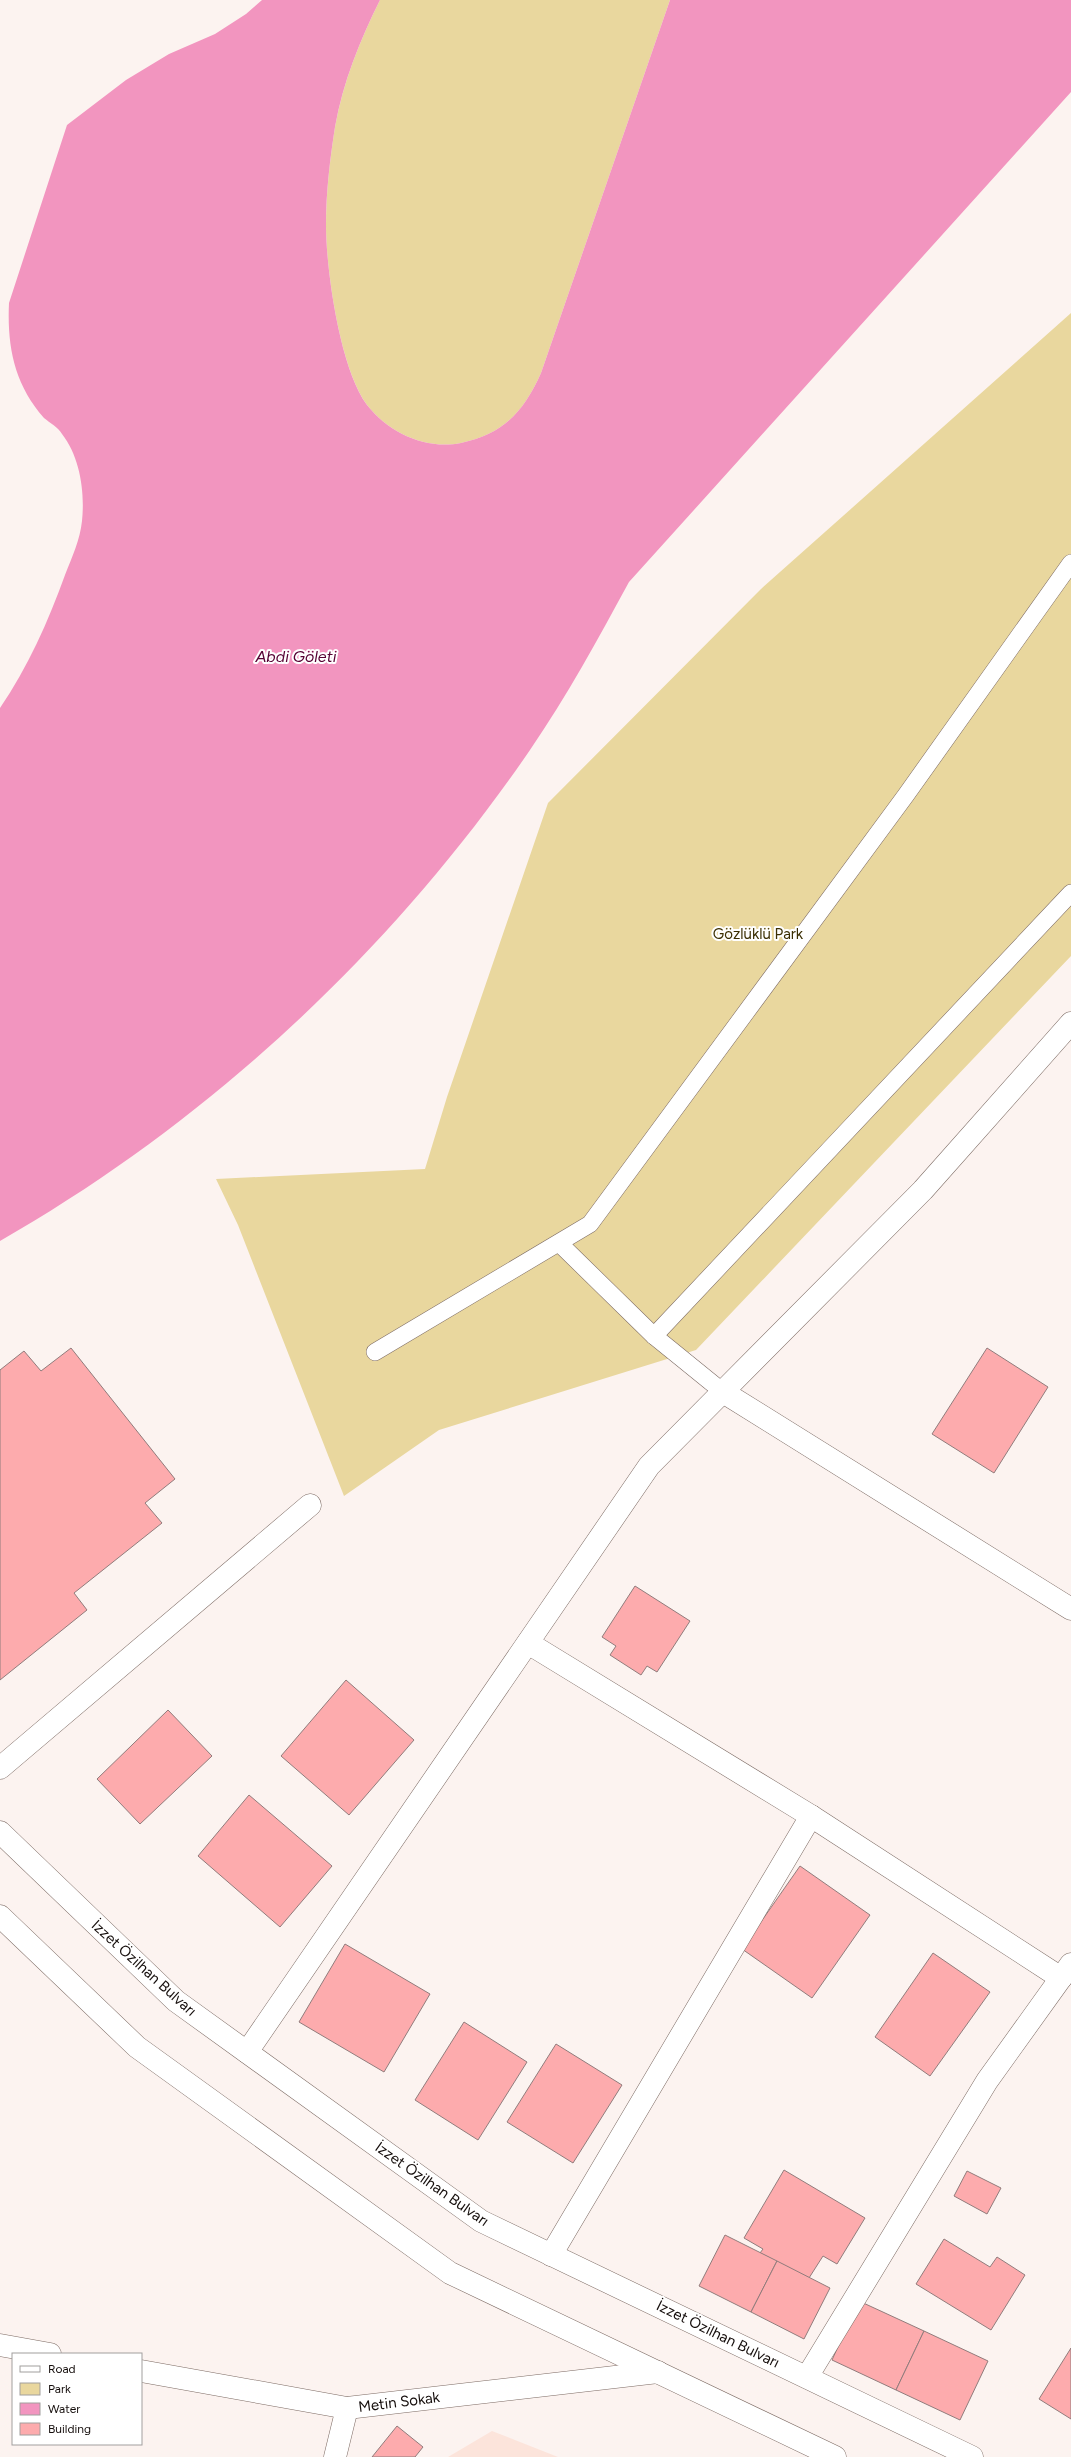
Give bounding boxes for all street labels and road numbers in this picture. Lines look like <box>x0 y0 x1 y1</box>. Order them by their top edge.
street label: İzzet Özilhan Bulvarı <box>88 1916 200 2020</box>
street label: İzzet Özilhan Bulvarı <box>372 2138 492 2230</box>
street label: İzzet Özilhan Bulvarı <box>653 2296 783 2372</box>
street label: Metin Sokak <box>357 2388 442 2416</box>

